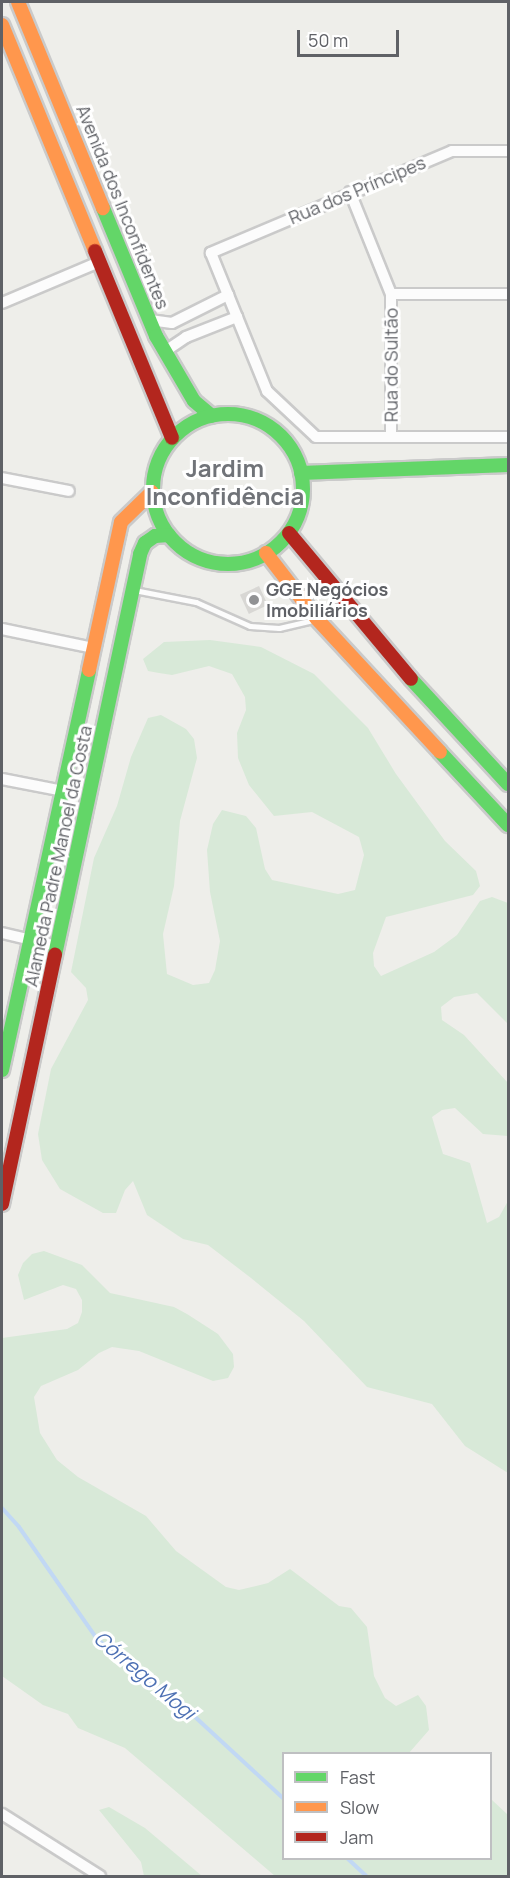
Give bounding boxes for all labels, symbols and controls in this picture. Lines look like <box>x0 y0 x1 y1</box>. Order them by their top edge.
scale bar <box>300 18 402 56</box>
text: 50 m <box>308 28 348 52</box>
street label: Avenida dos Inconfidentes <box>72 102 174 312</box>
street label: Rua dos Príncipes <box>285 151 429 229</box>
street label: Rua do Sultão <box>380 308 402 422</box>
district label: Jardim Inconfidência <box>146 454 304 510</box>
place label: GGE Negócios Imobiliários <box>266 579 388 622</box>
marker: GGE Negócios Imobiliários <box>247 593 261 607</box>
street label: Alameda Padre Manoel da Costa <box>20 724 96 988</box>
water label: Córrego Mogi <box>89 1626 201 1724</box>
legend <box>282 1752 492 1860</box>
text: Fast <box>340 1765 375 1789</box>
text: Slow <box>340 1795 379 1819</box>
text: Jam <box>340 1825 374 1849</box>

